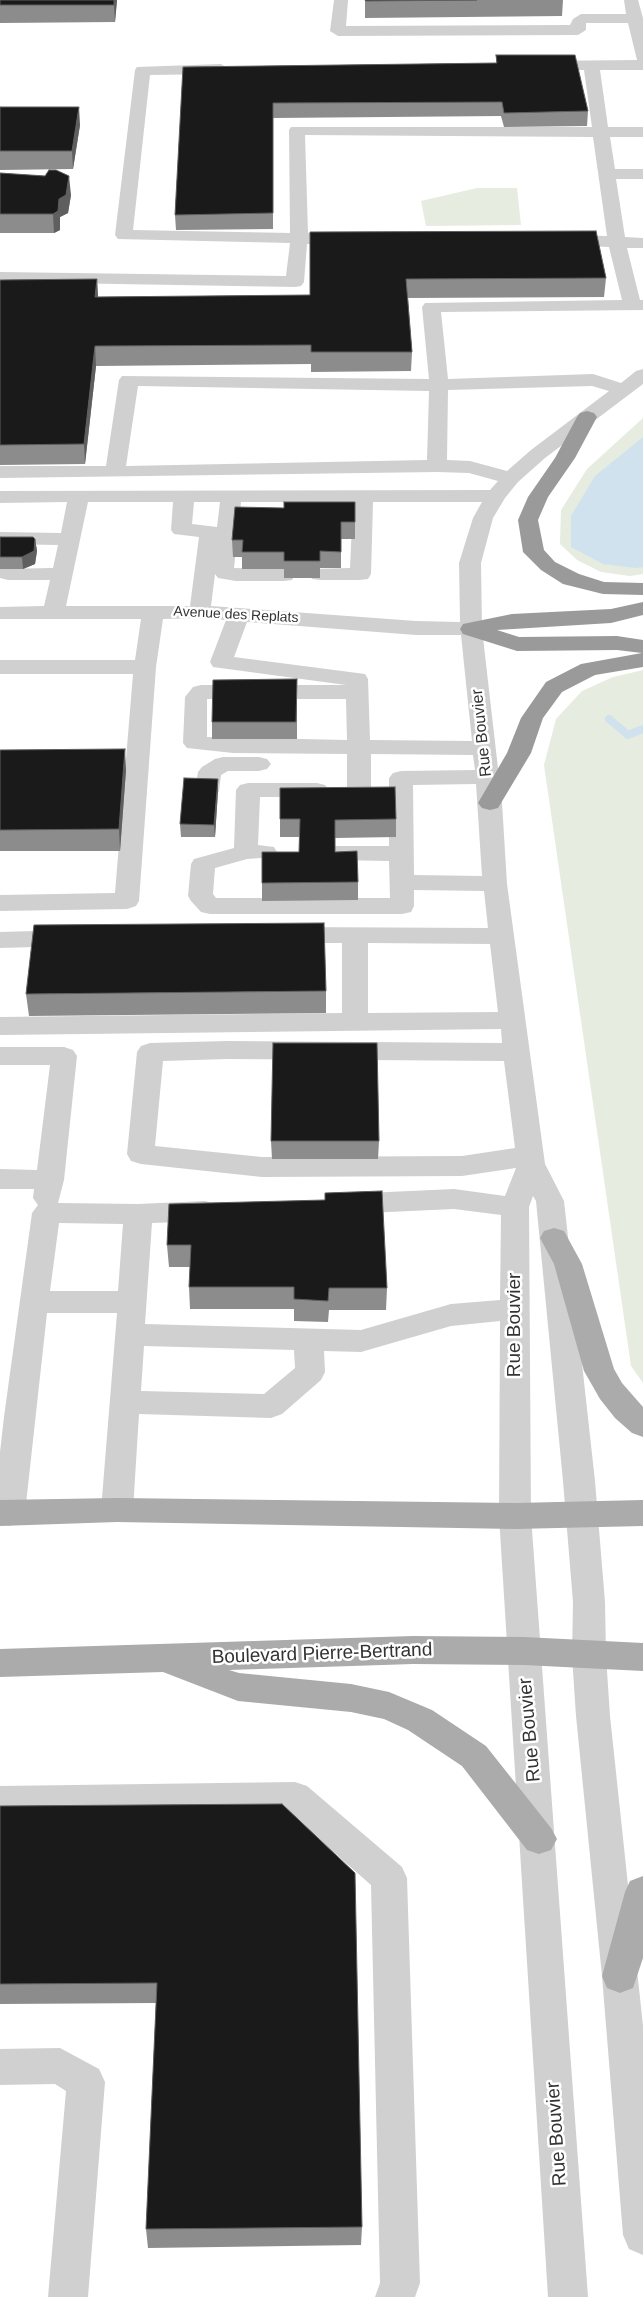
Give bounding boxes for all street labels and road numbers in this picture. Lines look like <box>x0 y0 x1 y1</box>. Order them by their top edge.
street label: Avenue des Replats <box>173 603 299 627</box>
street label: Rue Bouvier <box>468 688 496 778</box>
street label: Rue Bouvier <box>504 1273 526 1377</box>
street label: Boulevard Pierre-Bertrand <box>211 1639 433 1669</box>
street label: Rue Bouvier <box>514 1677 546 1783</box>
street label: Rue Bouvier <box>542 2081 572 2187</box>

